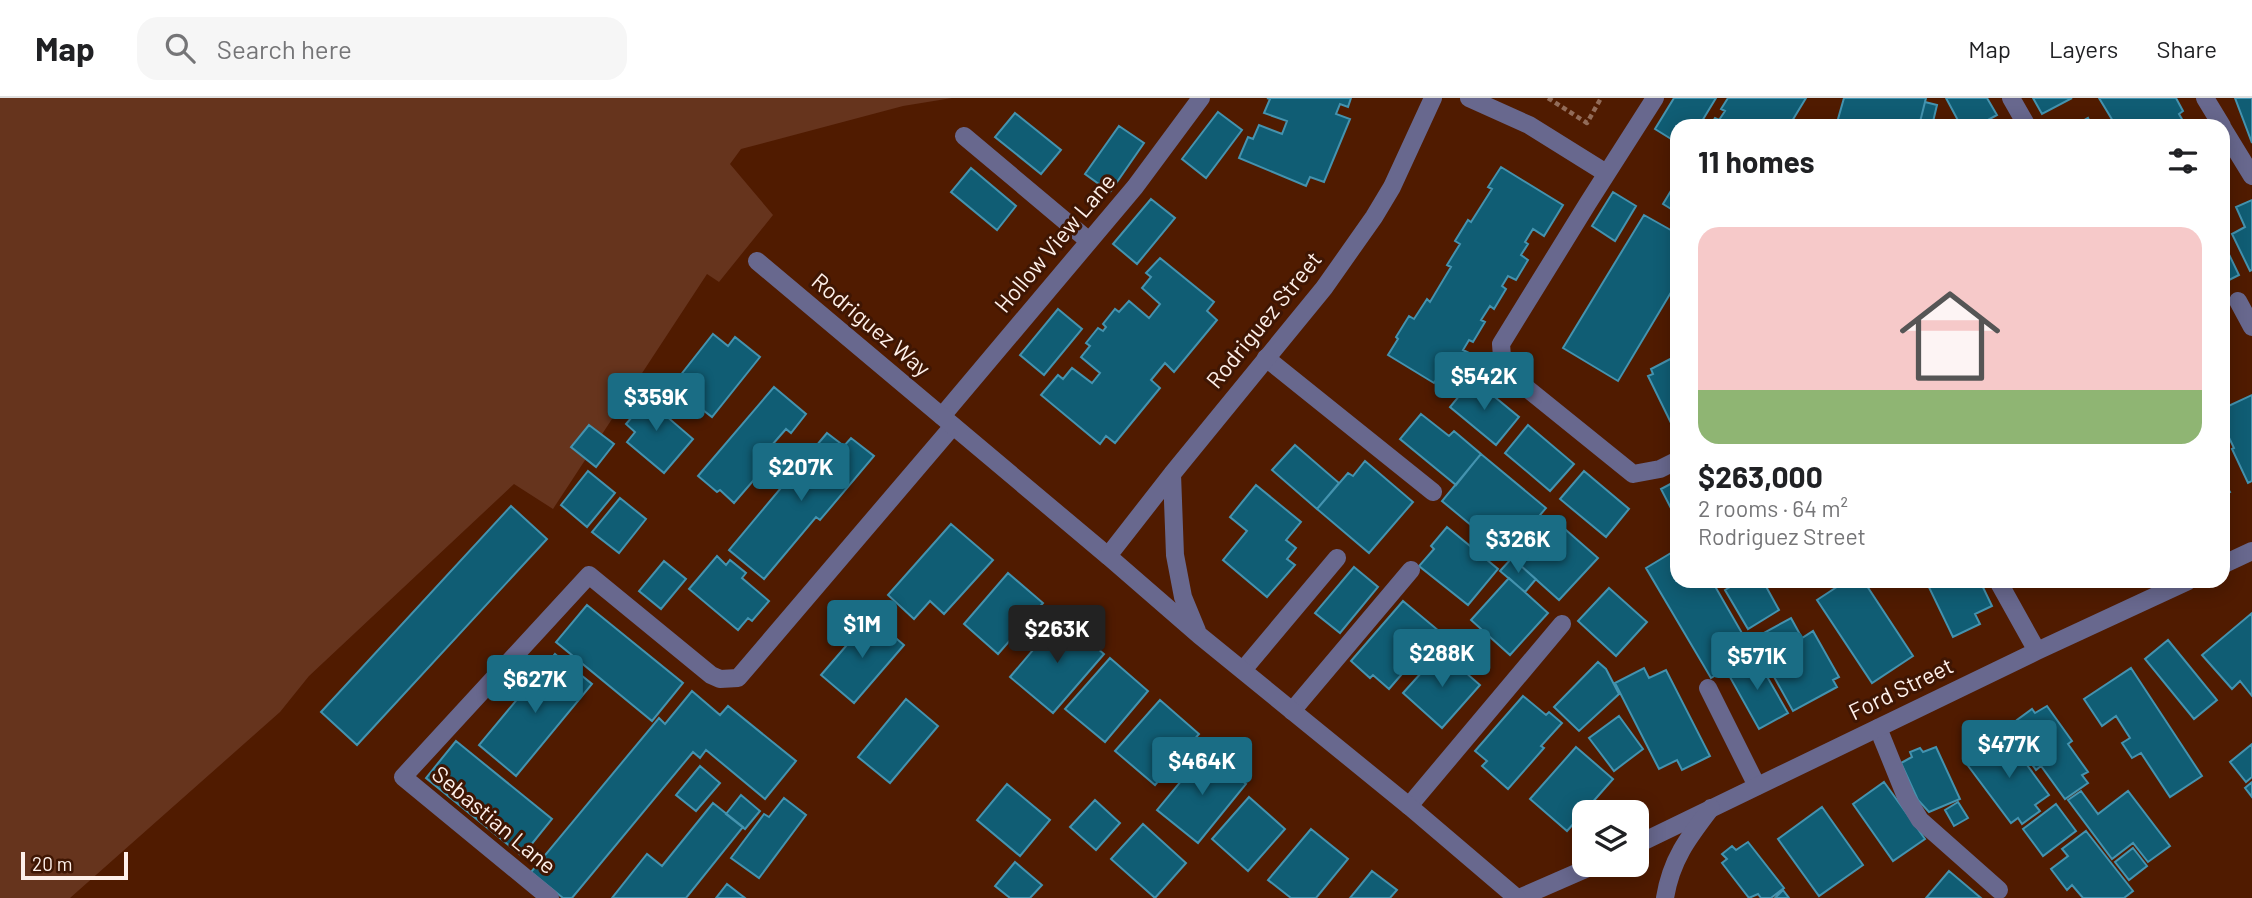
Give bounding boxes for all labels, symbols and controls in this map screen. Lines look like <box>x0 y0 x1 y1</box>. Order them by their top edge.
search box <box>137 17 627 80</box>
text: Map <box>35 28 95 68</box>
icon: search <box>161 29 199 67</box>
text: Search here <box>217 33 352 64</box>
text: Map <box>1968 34 2011 63</box>
text: Layers <box>2049 34 2118 63</box>
text: Share <box>2156 34 2217 63</box>
icon: filters <box>2164 142 2202 180</box>
text: 11 homes <box>1698 143 1815 179</box>
street label: Hollow View Lane <box>988 167 1121 318</box>
street label: Rodriguez Street <box>1200 245 1327 393</box>
street label: Rodriguez Way <box>807 266 937 382</box>
icon: home <box>1887 273 2013 399</box>
pin: $542K <box>1435 352 1533 412</box>
text: $542K <box>1451 361 1517 389</box>
pin: $359K <box>607 374 705 433</box>
text: $359K <box>624 382 688 410</box>
pin: $207K <box>752 444 850 503</box>
text: $207K <box>769 452 833 480</box>
text: $263,000 <box>1698 458 1823 494</box>
text: 2 rooms · 64 m² <box>1698 494 1848 522</box>
pin: $326K <box>1469 516 1567 575</box>
text: Rodriguez Street <box>1698 522 1866 550</box>
text: $326K <box>1485 524 1551 552</box>
pin: $1M <box>828 601 896 660</box>
pin: $263K <box>1008 606 1106 665</box>
text: $1M <box>843 609 881 637</box>
text: $263K <box>1024 614 1090 642</box>
pin: $288K <box>1393 630 1491 689</box>
pin: $571K <box>1708 632 1806 692</box>
text: $288K <box>1409 638 1475 666</box>
text: $571K <box>1727 641 1787 669</box>
street label: Ford Street <box>1844 651 1957 725</box>
pin: $627K <box>486 656 584 715</box>
text: $627K <box>503 664 567 692</box>
pin: $477K <box>1960 720 2058 780</box>
text: $477K <box>1978 729 2040 757</box>
pin: $464K <box>1153 738 1251 797</box>
text: $464K <box>1168 746 1236 774</box>
street label: Sebastian Lane <box>427 759 562 879</box>
map controls <box>1572 800 1649 877</box>
button: layers <box>1572 800 1649 877</box>
scale bar <box>21 849 128 881</box>
text: 20 m <box>32 852 72 875</box>

